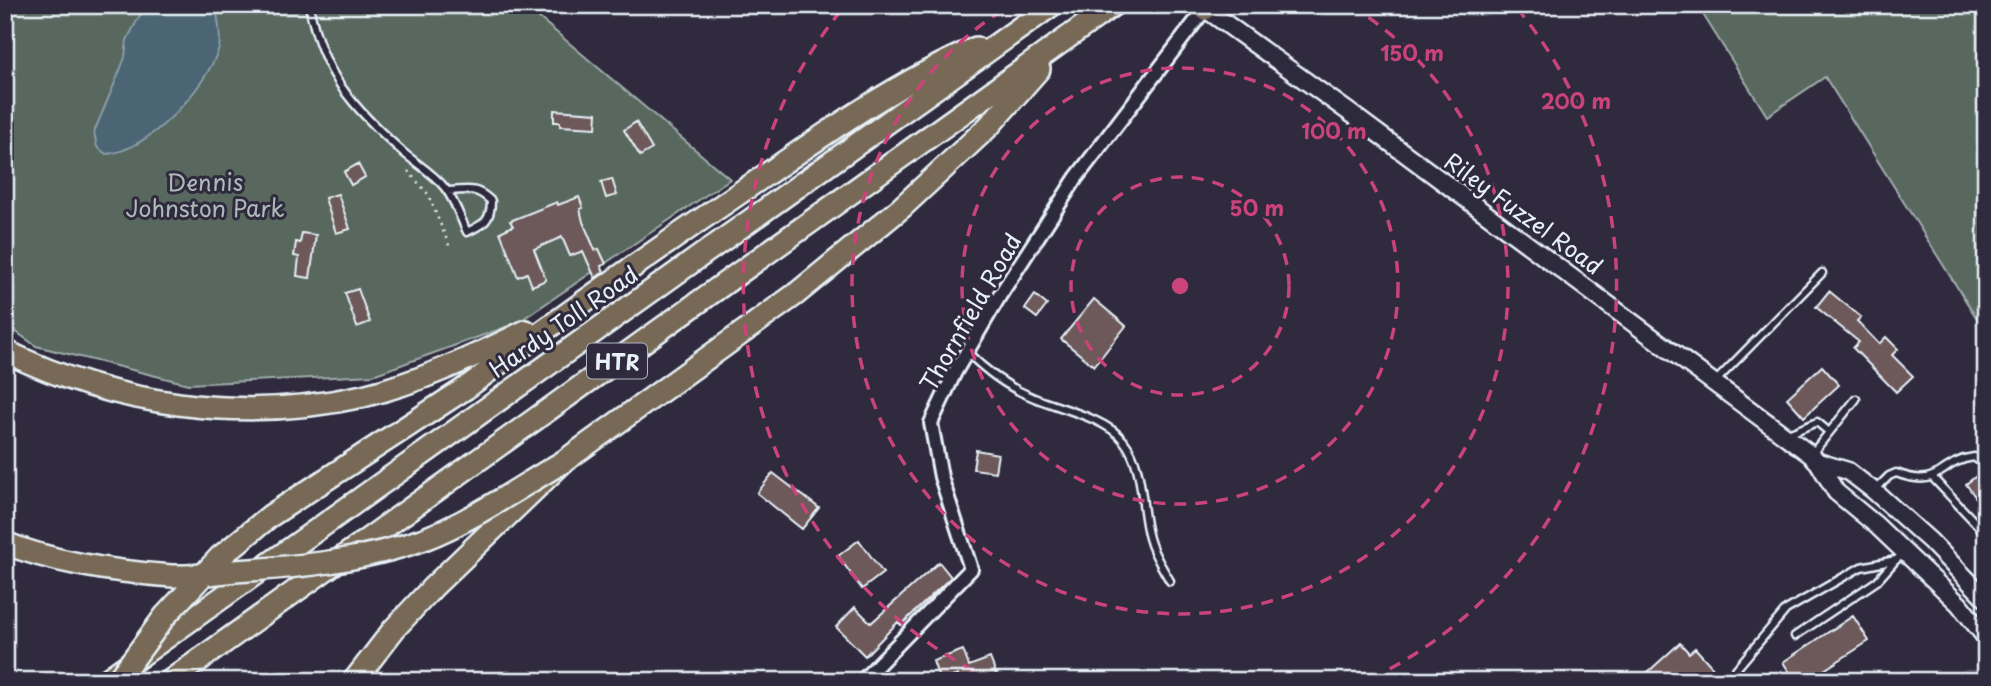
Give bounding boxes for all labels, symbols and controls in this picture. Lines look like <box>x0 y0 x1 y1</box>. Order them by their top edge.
text: 150 m <box>1380 36 1444 68</box>
text: 200 m <box>1541 84 1611 116</box>
text: 100 m <box>1301 114 1367 146</box>
street label: Riley Fuzzel Road <box>1437 143 1611 283</box>
park label: Dennis Johnston Park <box>125 164 285 225</box>
text: 50 m <box>1230 191 1284 223</box>
street label: Thornfield Road <box>911 226 1029 398</box>
street label: Hardy Toll Road <box>481 256 645 386</box>
centre of rings <box>1168 274 1192 298</box>
road number: HTR <box>587 344 647 378</box>

